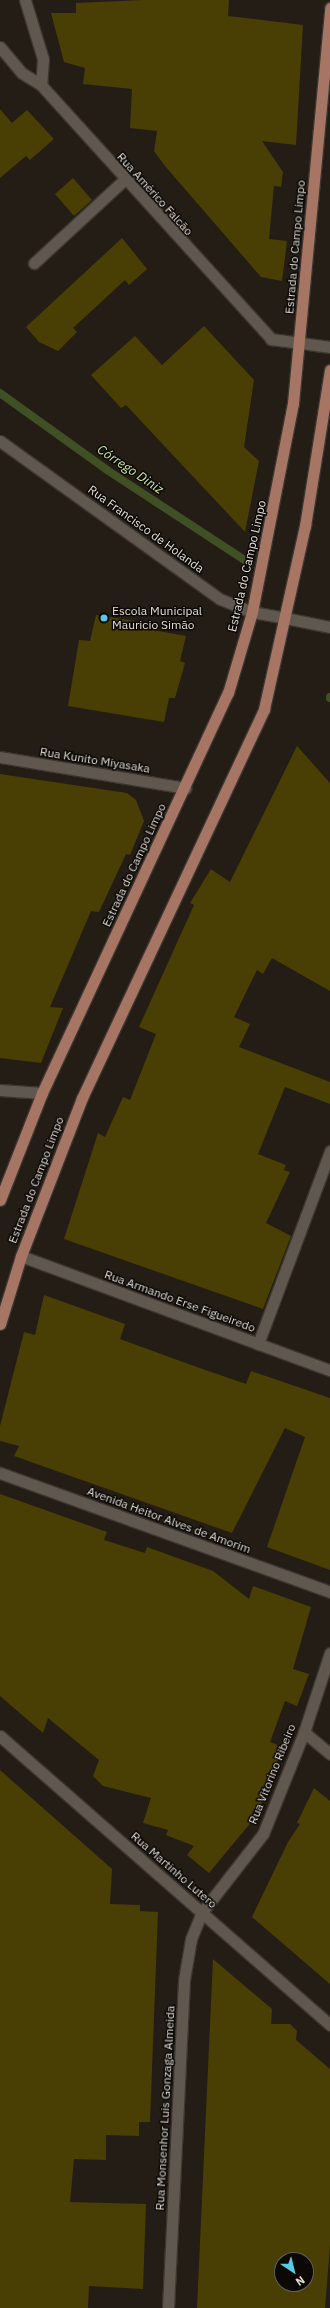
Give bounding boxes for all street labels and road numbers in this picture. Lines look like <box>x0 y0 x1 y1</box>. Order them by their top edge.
street label: Rua Américo Falcão <box>114 150 196 238</box>
street label: Estrada do Campo Limpo <box>282 179 308 315</box>
street label: Rua Francisco de Holanda <box>85 482 207 576</box>
street label: Estrada do Campo Limpo <box>225 499 269 633</box>
street label: Rua Kunito Miyasaka <box>39 744 151 776</box>
street label: Estrada do Campo Limpo <box>99 801 169 929</box>
street label: Estrada do Campo Limpo <box>5 1115 67 1245</box>
street label: Rua Armando Erse Figueiredo <box>102 1267 258 1335</box>
street label: Avenida Heitor Alves de Amorim <box>85 1484 253 1556</box>
street label: Rua Vitorino Ribeiro <box>245 1722 299 1826</box>
street label: Rua Martinho Lutero <box>128 1829 220 1911</box>
street label: Rua Monsenhor Luis Gonzaga Almeida <box>152 2005 178 2211</box>

